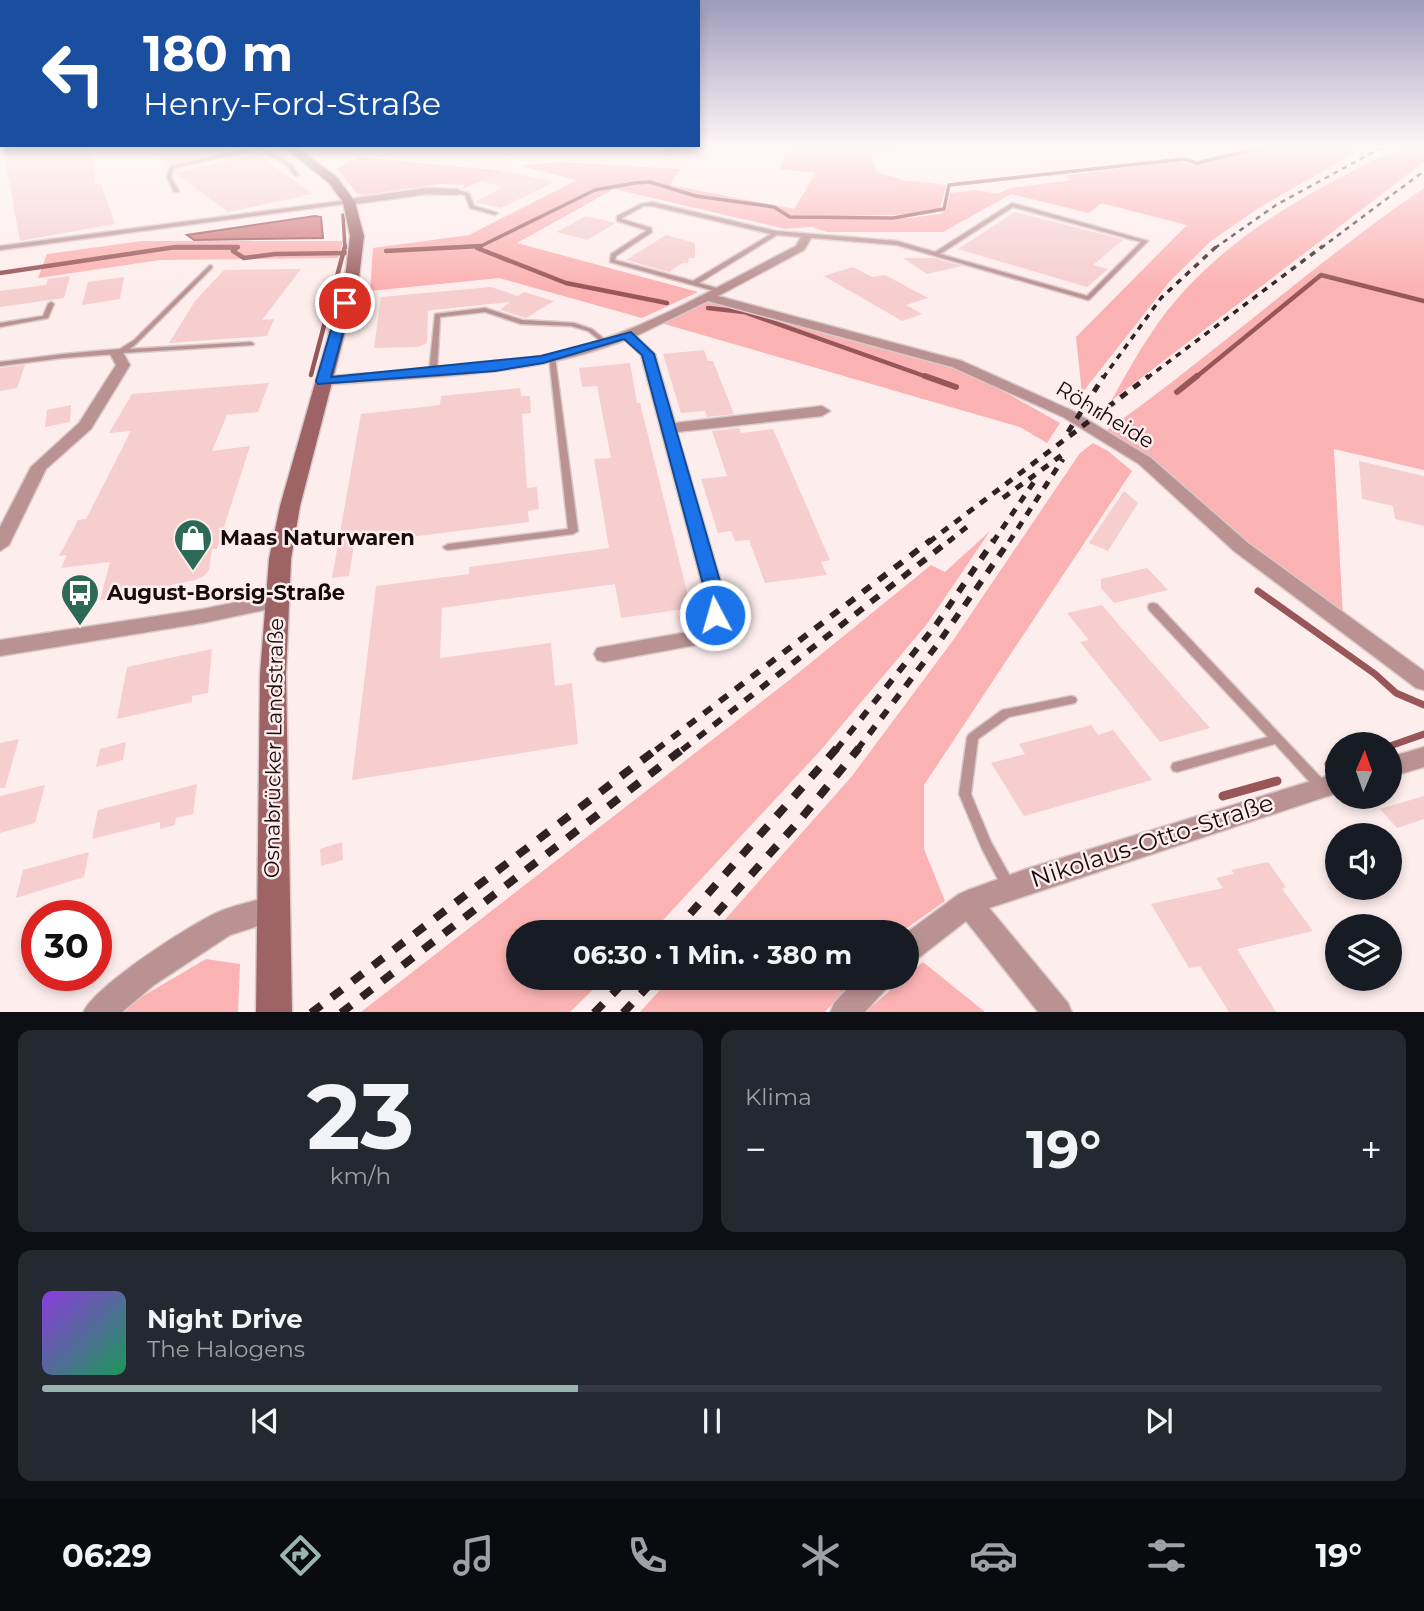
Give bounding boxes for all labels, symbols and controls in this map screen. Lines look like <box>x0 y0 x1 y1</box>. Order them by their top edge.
text: 180 m <box>143 24 293 83</box>
icon: left <box>28 28 119 119</box>
text: Henry-Ford-Straße <box>143 84 441 123</box>
pin <box>315 273 375 333</box>
icon: arrive <box>326 284 364 322</box>
street label: Röhrheide <box>1052 375 1159 454</box>
shop icon: Maas Naturwaren <box>172 517 214 572</box>
place label: Maas Naturwaren <box>220 525 415 550</box>
bus stop icon: August-Borsig-Straße <box>59 572 101 627</box>
position arrow <box>678 578 752 652</box>
place label: August-Borsig-Straße <box>106 580 345 605</box>
street label: Osnabrücker Landstraße <box>259 618 288 878</box>
north arrow <box>1325 732 1402 808</box>
map controls <box>1325 732 1402 991</box>
street label: Nikolaus-Otto-Straße <box>1027 788 1277 893</box>
button: sound <box>1325 823 1402 900</box>
speed limit sign: 30 <box>21 900 112 991</box>
button: layers <box>1325 914 1402 991</box>
text: 06:30 · 1 Min. · 380 m <box>573 939 852 971</box>
text: 23 <box>307 1061 414 1172</box>
text: Klima <box>745 1083 812 1111</box>
text: 19° <box>1026 1118 1101 1181</box>
text: − <box>745 1126 767 1173</box>
text: + <box>1360 1126 1382 1173</box>
text: km/h <box>330 1162 391 1190</box>
text: Night Drive <box>147 1303 303 1335</box>
text: The Halogens <box>147 1335 305 1363</box>
icon: previous <box>246 1402 284 1440</box>
icon: pause <box>693 1402 731 1440</box>
icon: next <box>1140 1402 1178 1440</box>
icon: directions <box>276 1531 325 1580</box>
icon: music <box>449 1531 498 1580</box>
icon: phone <box>623 1531 672 1580</box>
icon: climate <box>796 1531 845 1580</box>
icon: car <box>969 1531 1018 1580</box>
icon: filters <box>1142 1531 1191 1580</box>
text: 06:29 <box>62 1536 152 1575</box>
text: 19° <box>1316 1536 1362 1575</box>

